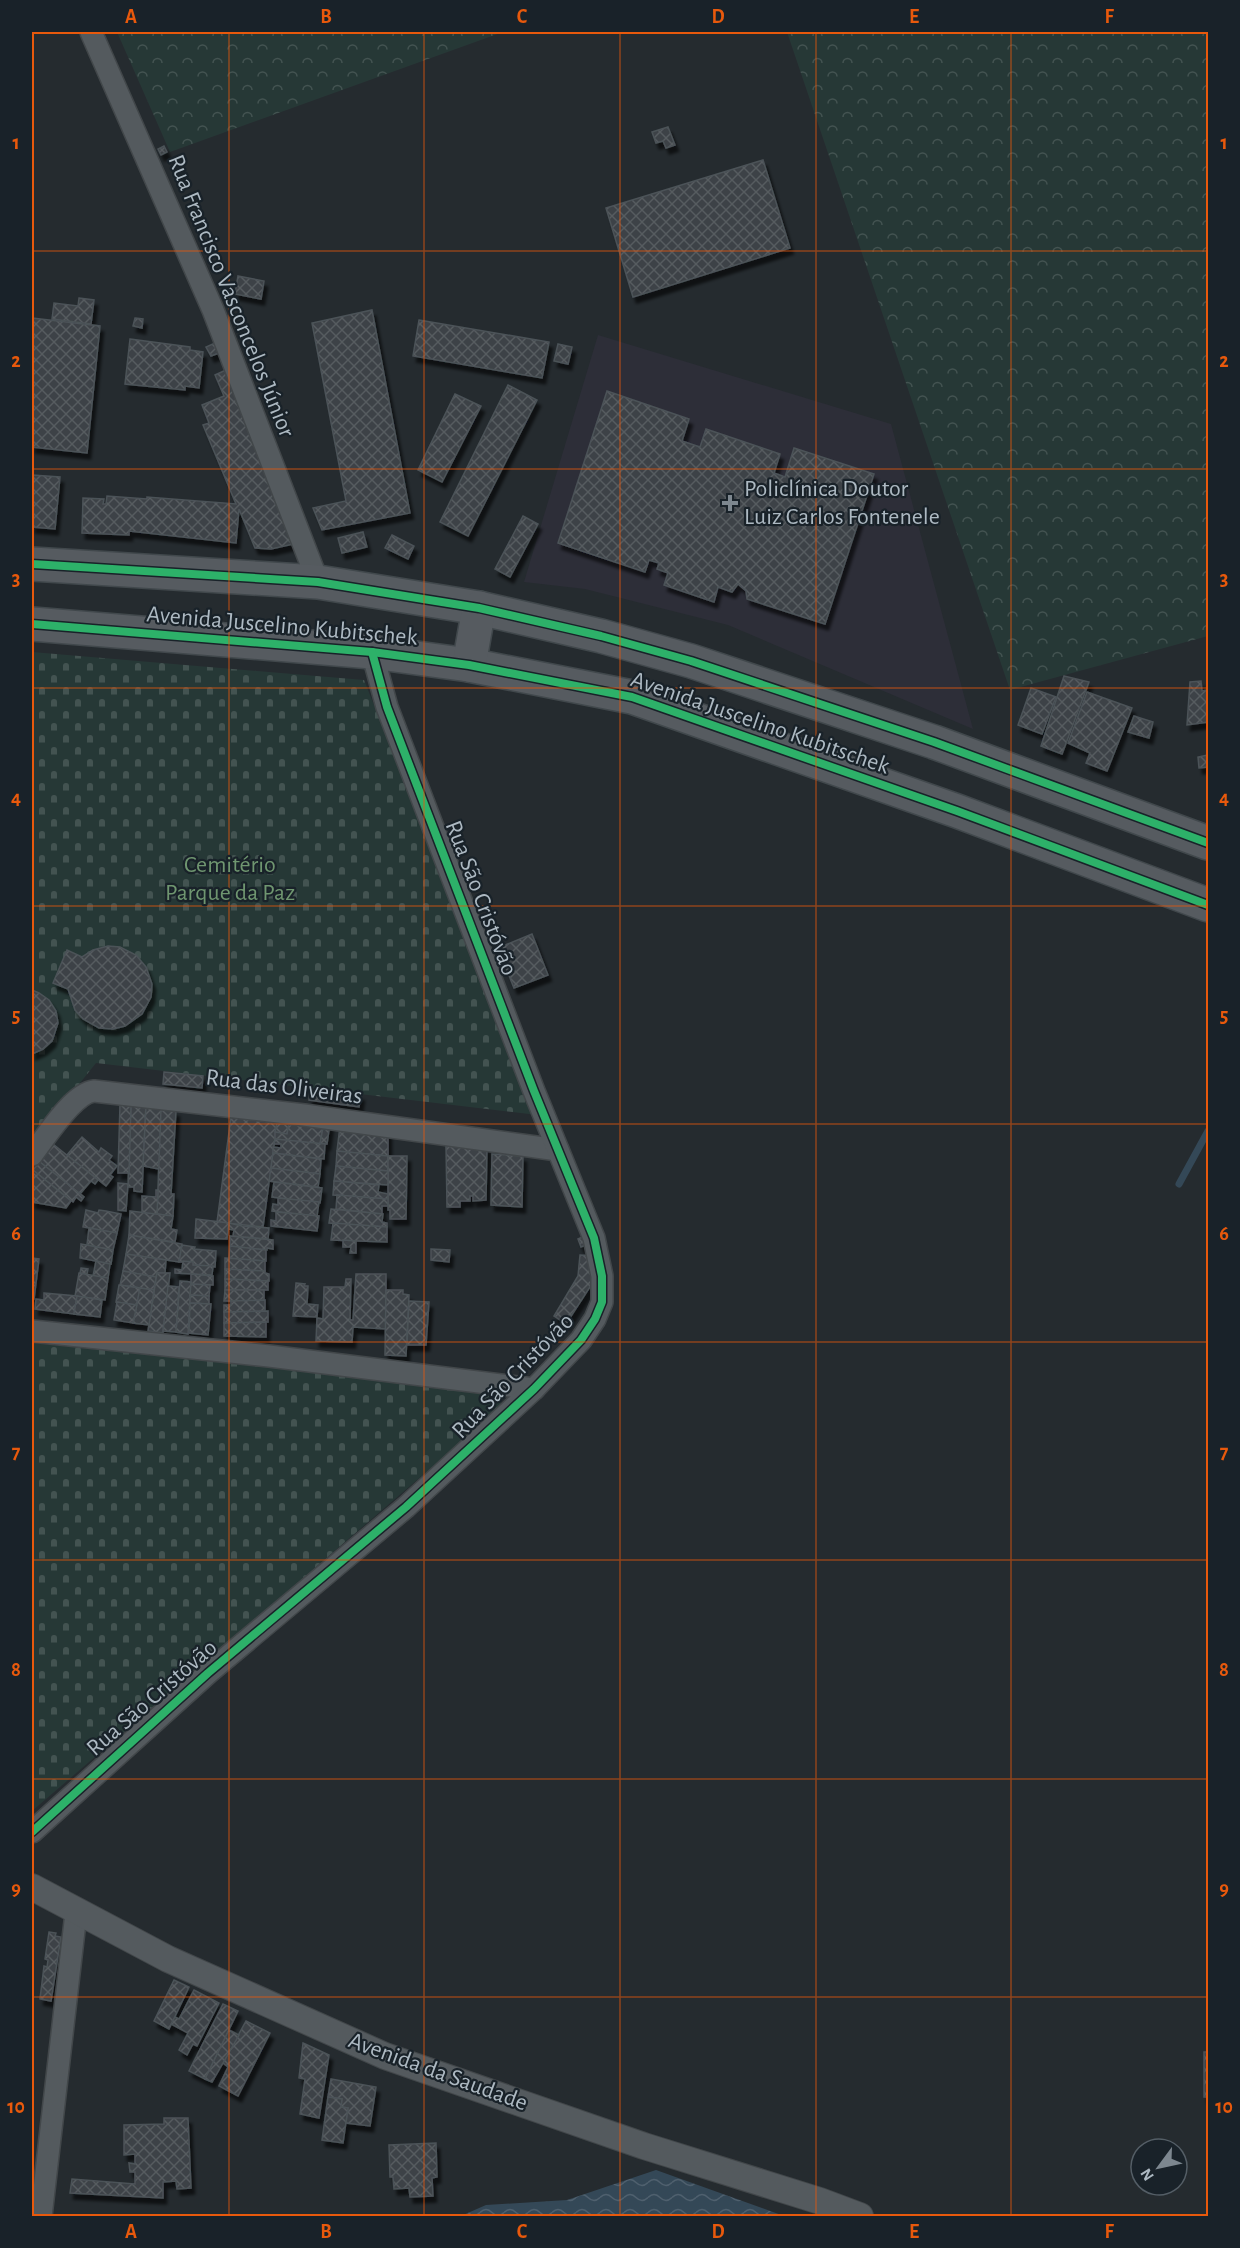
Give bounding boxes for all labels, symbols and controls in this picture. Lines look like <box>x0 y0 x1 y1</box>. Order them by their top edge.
text: A <box>125 7 137 27</box>
text: B <box>320 7 332 27</box>
text: C <box>517 7 528 27</box>
text: D <box>711 7 725 27</box>
text: E <box>909 7 919 27</box>
text: F <box>1104 7 1114 27</box>
text: 1 <box>12 133 20 153</box>
text: 1 <box>1220 133 1228 153</box>
street label: Rua Francisco Vasconcelos Júnior <box>163 151 299 441</box>
text: 2 <box>11 351 21 371</box>
text: 2 <box>1219 351 1229 371</box>
place label: Policlínica Doutor Luiz Carlos Fontenele <box>744 477 940 529</box>
marker: Policlínica Doutor Luiz Carlos Fontenele <box>721 494 739 512</box>
text: 3 <box>12 569 20 589</box>
text: 3 <box>1220 569 1228 589</box>
street label: Avenida Juscelino Kubitschek <box>146 602 419 650</box>
street label: Avenida Juscelino Kubitschek <box>628 667 892 779</box>
text: 4 <box>11 788 21 808</box>
text: 4 <box>1219 788 1229 808</box>
street label: Rua São Cristóvão <box>440 817 522 979</box>
park label: Cemitério Parque da Paz <box>165 853 295 905</box>
text: 5 <box>12 1006 20 1026</box>
text: 5 <box>1220 1006 1228 1026</box>
street label: Rua das Oliveiras <box>204 1065 364 1109</box>
text: 6 <box>11 1224 21 1244</box>
text: 6 <box>1219 1224 1229 1244</box>
street label: Rua São Cristóvão <box>448 1309 578 1443</box>
text: 7 <box>12 1442 21 1462</box>
text: 7 <box>1220 1442 1229 1462</box>
street label: Rua São Cristóvão <box>82 1635 222 1761</box>
text: 8 <box>11 1660 21 1680</box>
text: 8 <box>1219 1660 1229 1680</box>
text: 9 <box>11 1879 21 1899</box>
text: 9 <box>1219 1879 1229 1899</box>
street label: Avenida da Saudade <box>345 2028 531 2116</box>
text: 10 <box>7 2097 25 2117</box>
text: 10 <box>1215 2097 1233 2117</box>
north arrow <box>1129 2137 1189 2197</box>
text: N <box>1138 2166 1157 2184</box>
text: A <box>125 2222 137 2242</box>
text: B <box>320 2222 332 2242</box>
text: C <box>517 2222 528 2242</box>
text: D <box>711 2222 725 2242</box>
text: E <box>909 2222 919 2242</box>
text: F <box>1104 2222 1114 2242</box>

